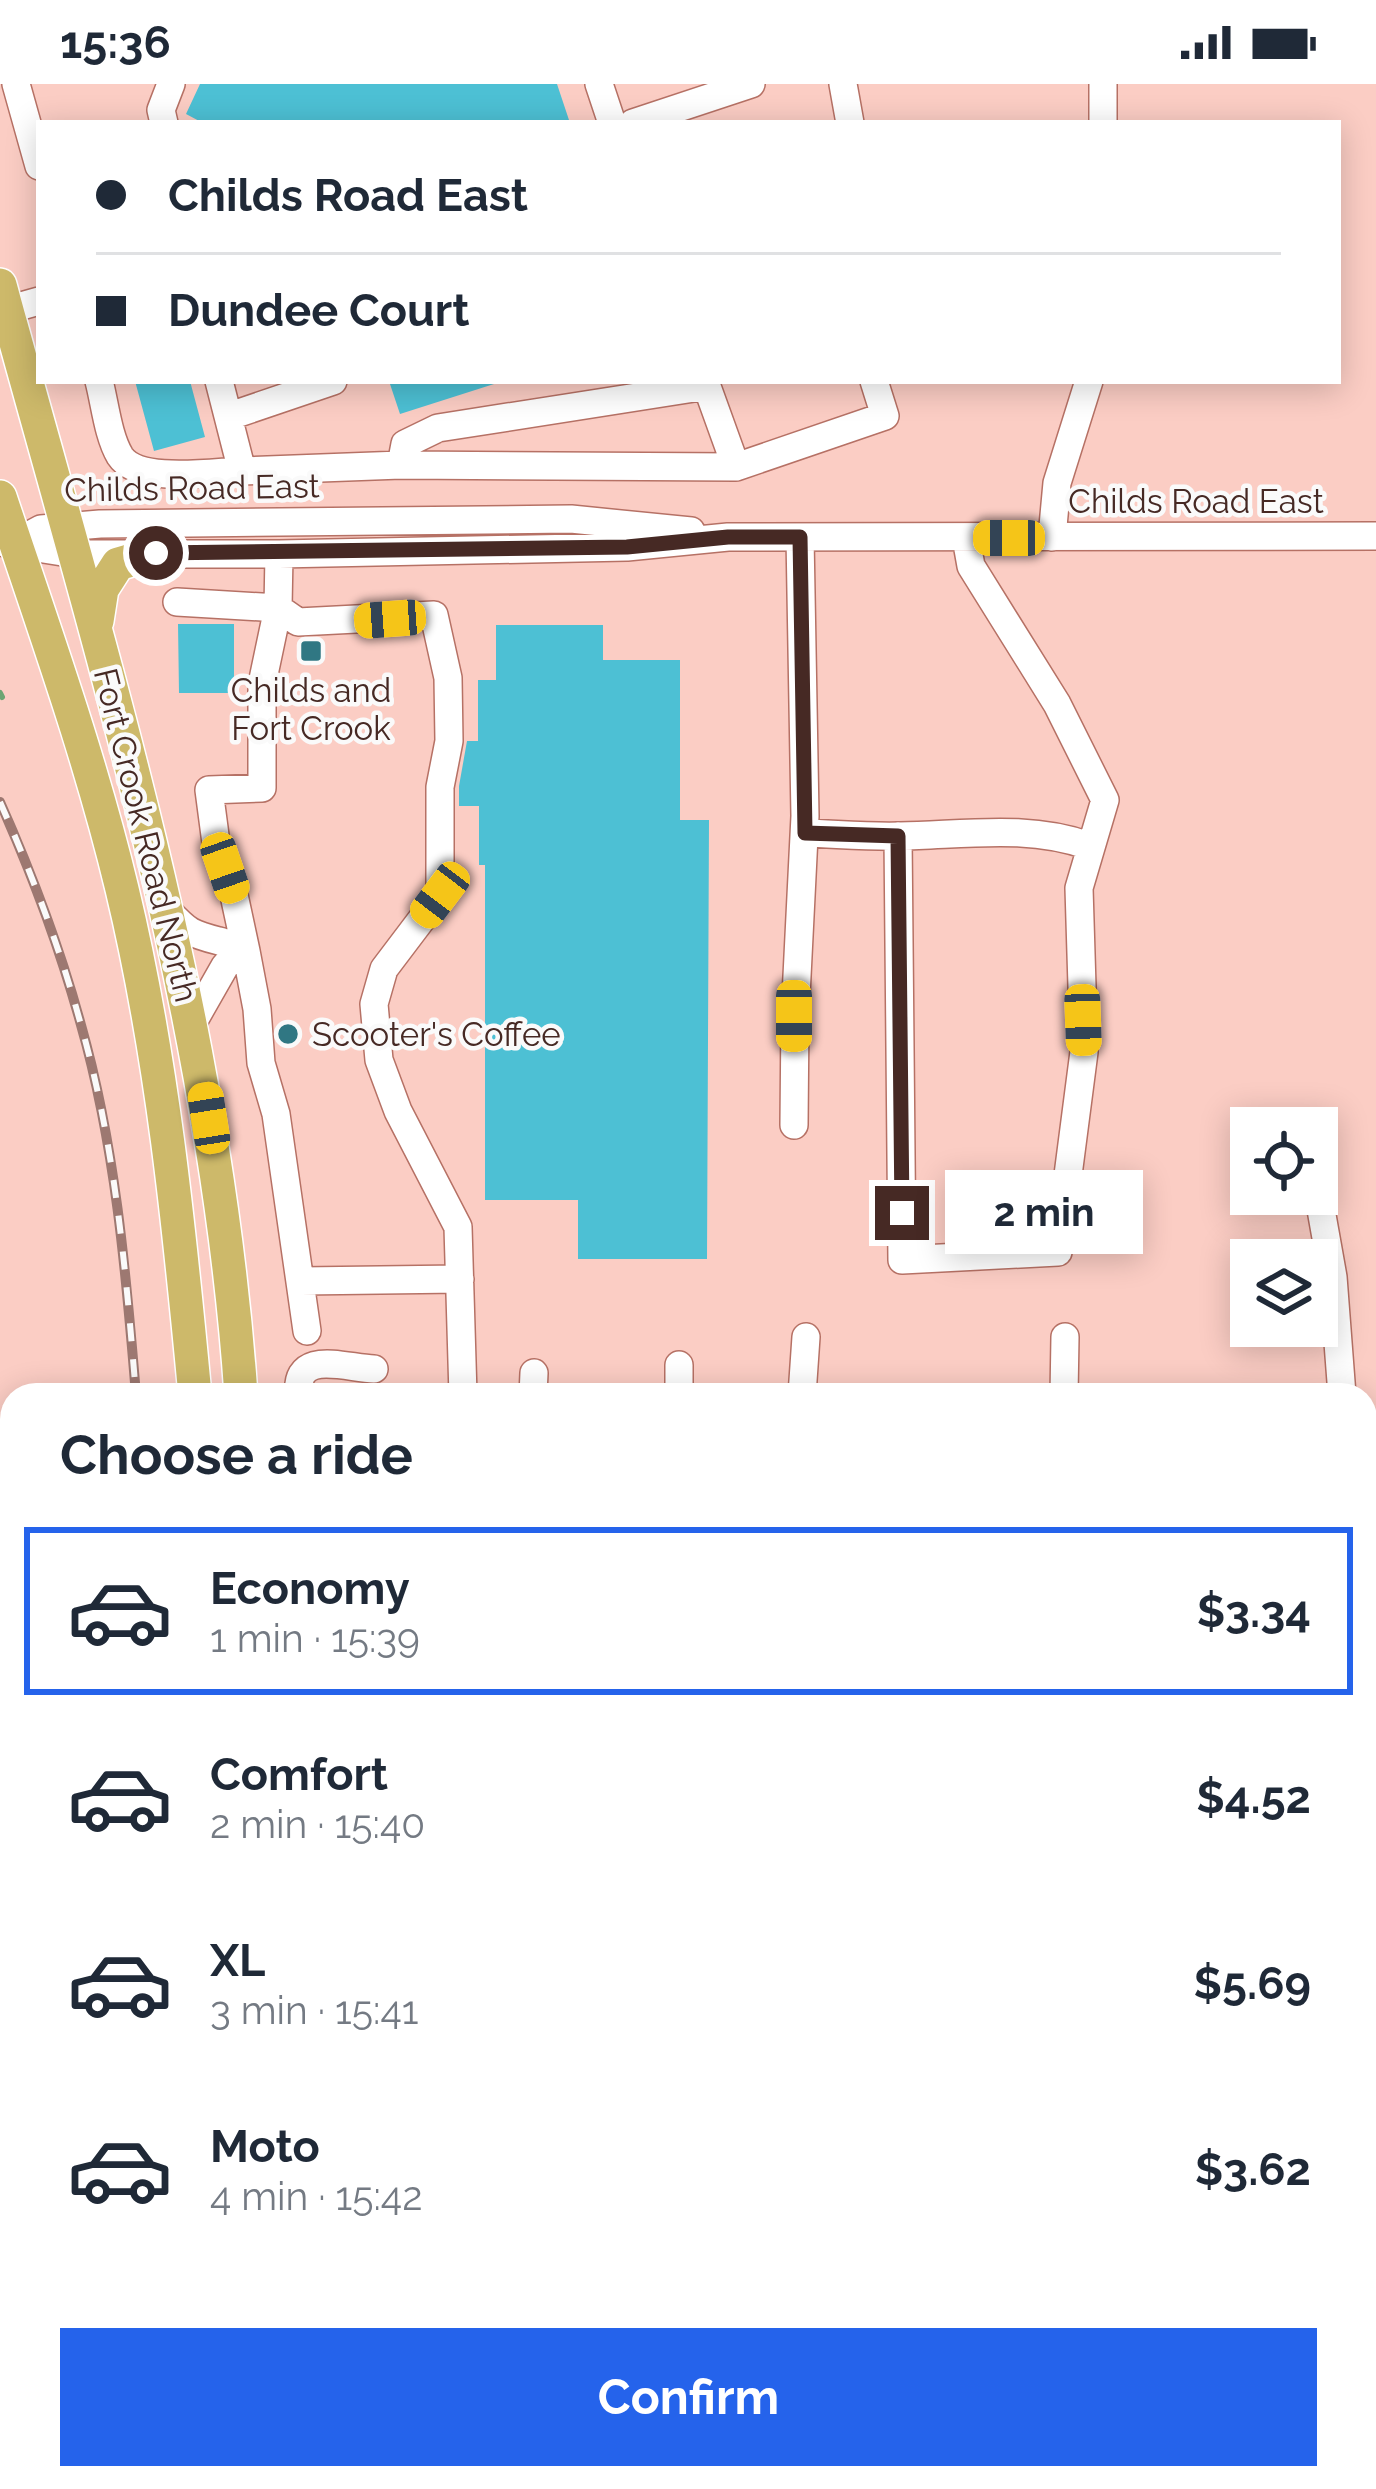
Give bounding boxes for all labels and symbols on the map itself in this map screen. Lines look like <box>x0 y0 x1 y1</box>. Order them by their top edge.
street label: Childs Road East <box>64 466 320 510</box>
street label: Childs Road East <box>1068 482 1324 521</box>
car <box>973 520 1045 556</box>
route start <box>129 526 183 580</box>
car <box>353 599 427 639</box>
marker: Childs and Fort Crook <box>298 638 324 664</box>
street label: Fort Crook Road North <box>86 664 206 1006</box>
place label: Childs and Fort Crook <box>231 671 391 748</box>
car <box>196 828 254 908</box>
car <box>404 855 476 935</box>
car <box>776 980 812 1052</box>
car <box>1064 983 1102 1057</box>
place label: Scooter's Coffee <box>312 1015 561 1054</box>
marker: Scooter's Coffee <box>275 1021 301 1047</box>
car <box>186 1080 232 1156</box>
callout: 2 min <box>944 1171 1142 1255</box>
route end <box>875 1186 929 1240</box>

